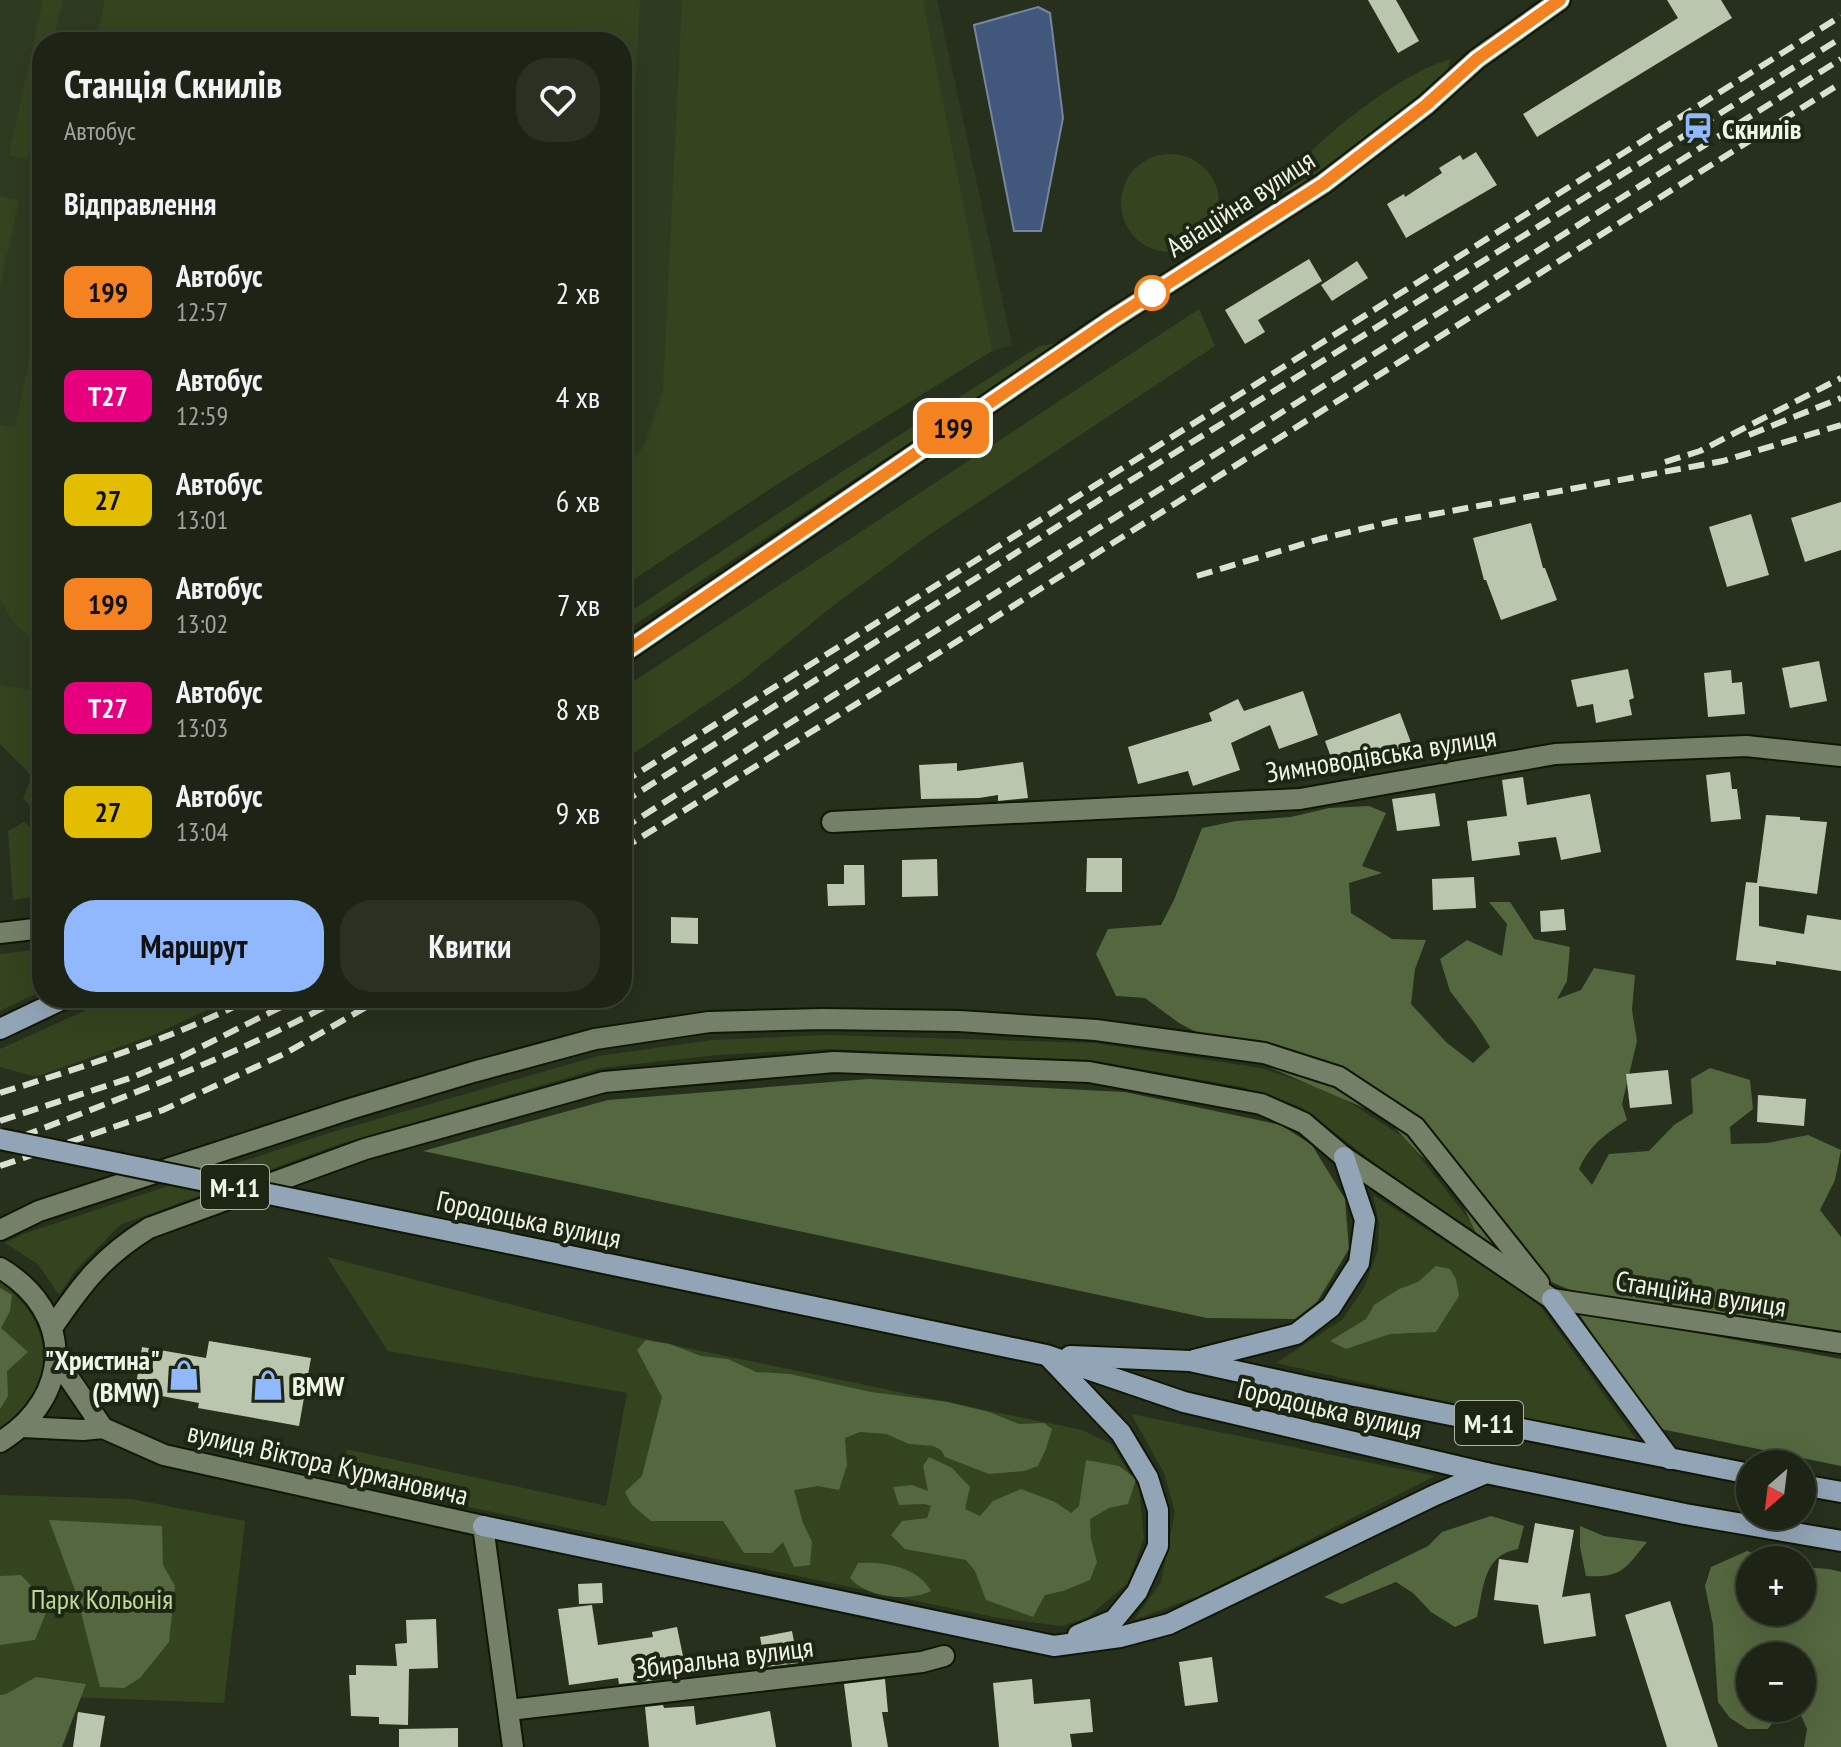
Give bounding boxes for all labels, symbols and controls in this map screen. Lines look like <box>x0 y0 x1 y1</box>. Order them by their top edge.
button: heart <box>516 58 600 142</box>
text: Станція Скнилів <box>64 59 282 108</box>
place label: Скнилів <box>1722 110 1801 147</box>
station icon: Скнилів <box>1681 111 1715 145</box>
text: Автобус <box>64 114 136 147</box>
street label: Авіаційна вулиця <box>1159 141 1321 265</box>
text: Відправлення <box>64 184 216 223</box>
text: Автобус <box>176 256 263 295</box>
text: 199 <box>88 273 128 310</box>
text: 2 хв <box>556 273 600 312</box>
unlabelled marker <box>1135 276 1169 310</box>
text: 12:57 <box>176 295 228 328</box>
text: Автобус <box>176 360 263 399</box>
text: Т27 <box>88 377 128 414</box>
text: 4 хв <box>556 377 600 416</box>
text: 12:59 <box>176 399 228 432</box>
line badge: 199 <box>907 402 999 454</box>
text: 199 <box>933 409 973 446</box>
text: Автобус <box>176 464 263 503</box>
text: 27 <box>95 481 121 518</box>
text: 6 хв <box>556 481 600 520</box>
text: 13:01 <box>176 503 228 536</box>
text: Автобус <box>176 568 263 607</box>
text: 199 <box>88 585 128 622</box>
text: 7 хв <box>557 585 600 624</box>
text: 13:02 <box>176 607 228 640</box>
text: Автобус <box>176 672 263 711</box>
text: Т27 <box>88 689 128 726</box>
text: 8 хв <box>556 689 600 728</box>
text: 13:03 <box>176 711 228 744</box>
street label: Зимноводівська вулиця <box>1263 717 1499 791</box>
text: Автобус <box>176 776 263 815</box>
text: 27 <box>95 793 121 830</box>
text: 9 хв <box>556 793 600 832</box>
text: 13:04 <box>176 815 228 848</box>
button: Маршрут <box>64 900 324 992</box>
button: Квитки <box>340 900 600 992</box>
road number: М-11 <box>201 1165 269 1209</box>
street label: Городоцька вулиця <box>433 1181 625 1257</box>
street label: Станційна вулиця <box>1613 1261 1789 1325</box>
place label: "Христина" (BMW) <box>44 1341 160 1410</box>
shop icon: "Христина" (BMW) <box>167 1358 201 1392</box>
place label: BMW <box>292 1367 345 1404</box>
shop icon: BMW <box>251 1368 285 1402</box>
street label: Городоцька вулиця <box>1234 1369 1426 1447</box>
road number: М-11 <box>1455 1401 1523 1445</box>
street label: вулиця Віктора Курмановича <box>184 1413 472 1513</box>
north arrow <box>1736 1450 1816 1530</box>
map controls <box>1736 1450 1816 1722</box>
button: + <box>1736 1546 1816 1626</box>
park label: Парк Кольонія <box>31 1580 173 1617</box>
street label: Збиральна вулиця <box>633 1628 815 1686</box>
button: − <box>1736 1642 1816 1722</box>

